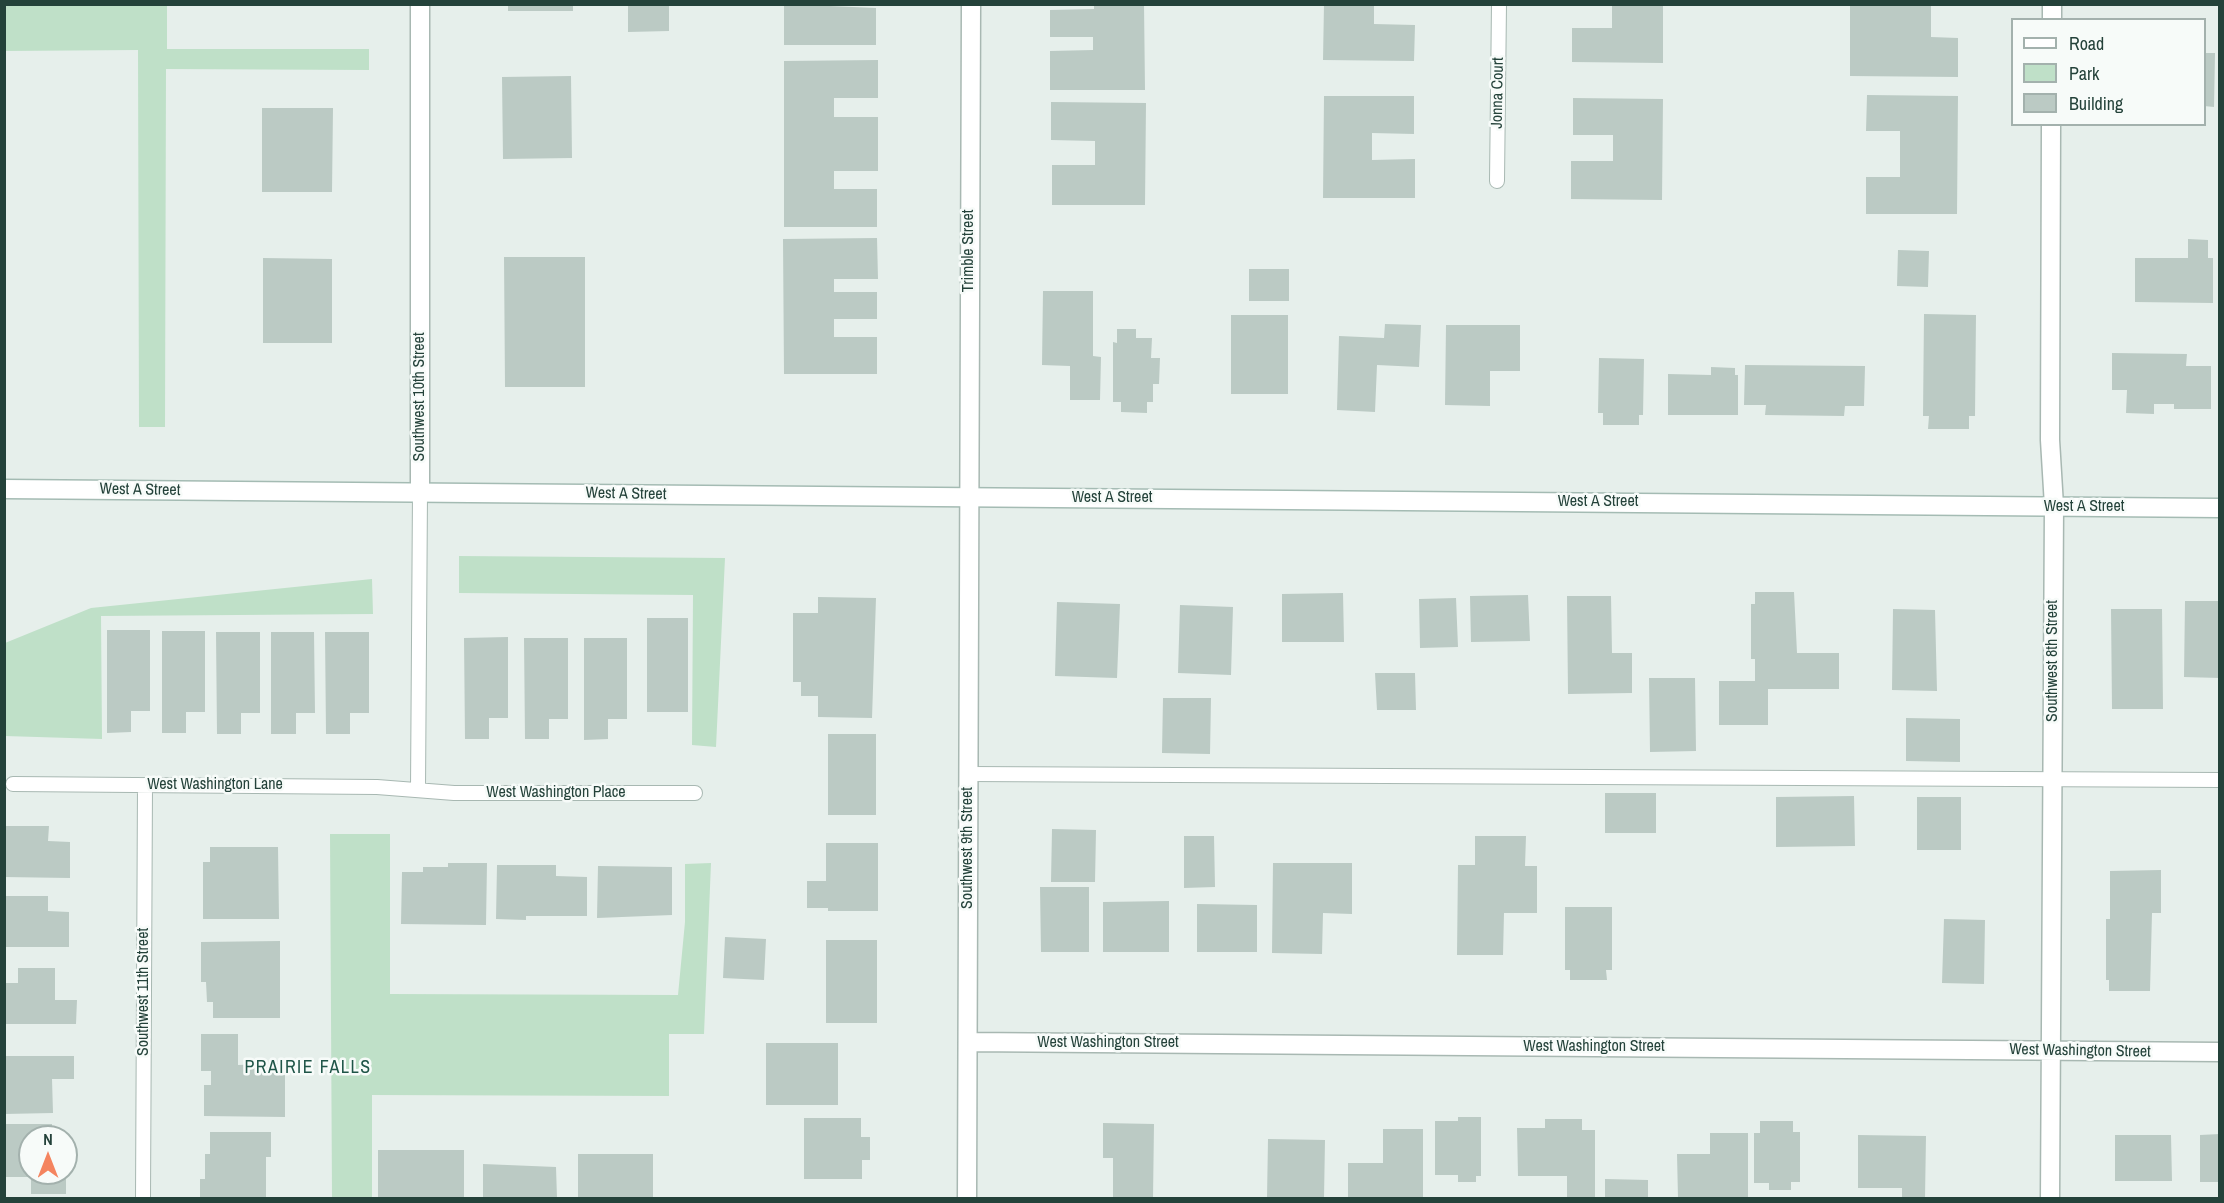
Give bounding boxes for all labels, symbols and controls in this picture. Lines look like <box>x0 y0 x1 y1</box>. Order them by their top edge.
legend <box>2011 18 2206 126</box>
text: Road <box>2069 31 2104 56</box>
street label: Jonna Court <box>1488 57 1508 129</box>
text: Park <box>2069 61 2099 86</box>
text: Building <box>2069 91 2123 116</box>
street label: Trimble Street <box>959 210 979 292</box>
street label: Southwest 10th Street <box>410 332 430 462</box>
street label: West A Street <box>99 480 181 500</box>
street label: West A Street <box>585 484 667 504</box>
street label: West A Street <box>1072 488 1152 508</box>
street label: West A Street <box>1558 492 1638 512</box>
street label: West A Street <box>2044 497 2124 517</box>
street label: Southwest 8th Street <box>2043 600 2063 722</box>
street label: West Washington Lane <box>147 775 283 795</box>
street label: West Washington Place <box>486 783 626 803</box>
street label: Southwest 9th Street <box>958 787 978 909</box>
street label: Southwest 11th Street <box>134 928 154 1056</box>
street label: West Washington Street <box>1037 1033 1179 1053</box>
street label: West Washington Street <box>1523 1037 1665 1057</box>
street label: West Washington Street <box>2009 1040 2151 1062</box>
district label: PRAIRIE FALLS <box>245 1057 371 1079</box>
north arrow <box>18 1125 78 1185</box>
text: N <box>43 1128 53 1150</box>

